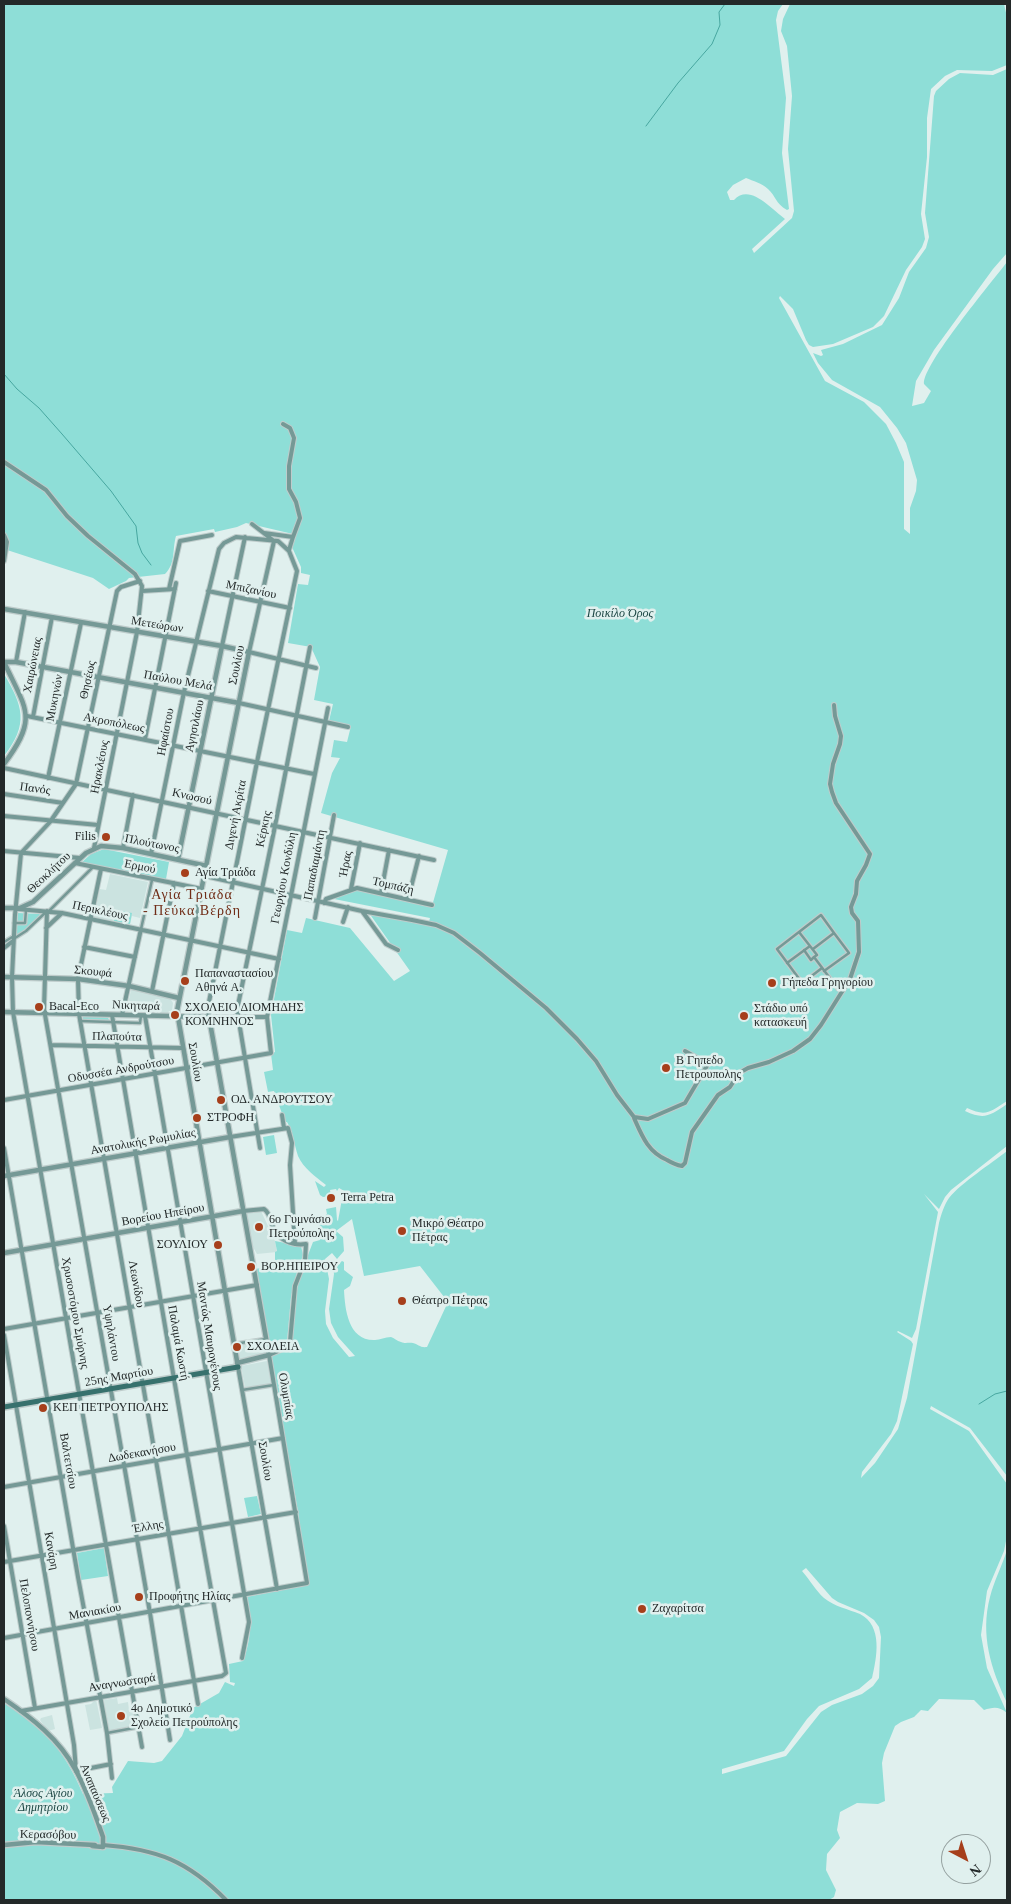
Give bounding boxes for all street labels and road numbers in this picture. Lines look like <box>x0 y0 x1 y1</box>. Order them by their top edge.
street label: Μπιζανίου <box>224 578 278 602</box>
street label: Μετεώρων <box>130 614 184 636</box>
street label: Χαιρώνειας <box>21 636 45 694</box>
street label: Σουλίου <box>226 644 248 686</box>
street label: Θησέως <box>77 659 99 701</box>
street label: Παύλου Μελά <box>143 668 213 694</box>
street label: Μυκηνών <box>43 673 67 723</box>
street label: Αγησιλάου <box>182 699 208 753</box>
street label: Ηφαίστου <box>154 707 178 757</box>
street label: Ακροπόλεως <box>82 710 146 736</box>
street label: Ηρακλέους <box>88 739 112 795</box>
street label: Διγενή Ακρίτα <box>222 779 250 851</box>
street label: Πανός <box>19 780 51 798</box>
street label: Κνωσού <box>171 785 213 809</box>
street label: Κέρκης <box>253 810 275 848</box>
street label: Παπαδιαμάντη <box>301 828 329 902</box>
street label: Γεωργίου Κονδύλη <box>268 831 300 925</box>
street label: Πλούτωνος <box>123 832 181 856</box>
street label: Θεοκλήτου <box>24 849 74 897</box>
street label: Ήρας <box>336 850 356 878</box>
street label: Ερμού <box>123 857 157 877</box>
street label: Τομπάζη <box>371 874 415 898</box>
street label: Περικλέους <box>71 898 129 924</box>
street label: Σκουφά <box>73 963 113 981</box>
street label: Νικηταρά <box>112 998 160 1014</box>
street label: Πλαπούτα <box>92 1029 142 1045</box>
street label: Σουλίου <box>184 1041 206 1083</box>
street label: Οδυσσέα Ανδρούτσου <box>67 1054 175 1086</box>
street label: Ανατολικής Ρωμυλίας <box>89 1126 197 1158</box>
street label: Βορείου Ηπείρου <box>120 1201 206 1229</box>
street label: Χρυσοστόμου Σμύρνης <box>58 1256 92 1370</box>
street label: Λεωνίδου <box>125 1259 147 1309</box>
street label: Μαντώς Μαυρογένους <box>193 1280 225 1392</box>
street label: Υψηλάντου <box>99 1304 123 1362</box>
street label: Παλαμά Κωστή <box>164 1304 192 1382</box>
street label: 25ης Μαρτίου <box>84 1364 154 1390</box>
street label: Ολυμπίας <box>275 1372 297 1420</box>
street label: Βαλτετσίου <box>56 1432 80 1490</box>
street label: Δωδεκανήσου <box>107 1440 177 1466</box>
street label: Σουλίου <box>254 1440 276 1482</box>
street label: Έλλης <box>132 1517 164 1537</box>
street label: Κανάρη <box>41 1531 61 1571</box>
street label: Πελοποννήσου <box>16 1578 42 1652</box>
street label: Μανιακίου <box>68 1600 122 1624</box>
street label: Αναγνωσταρά <box>87 1671 157 1695</box>
street label: Αναπαύσεως <box>76 1762 114 1824</box>
street label: Κερασόβου <box>20 1827 76 1843</box>

